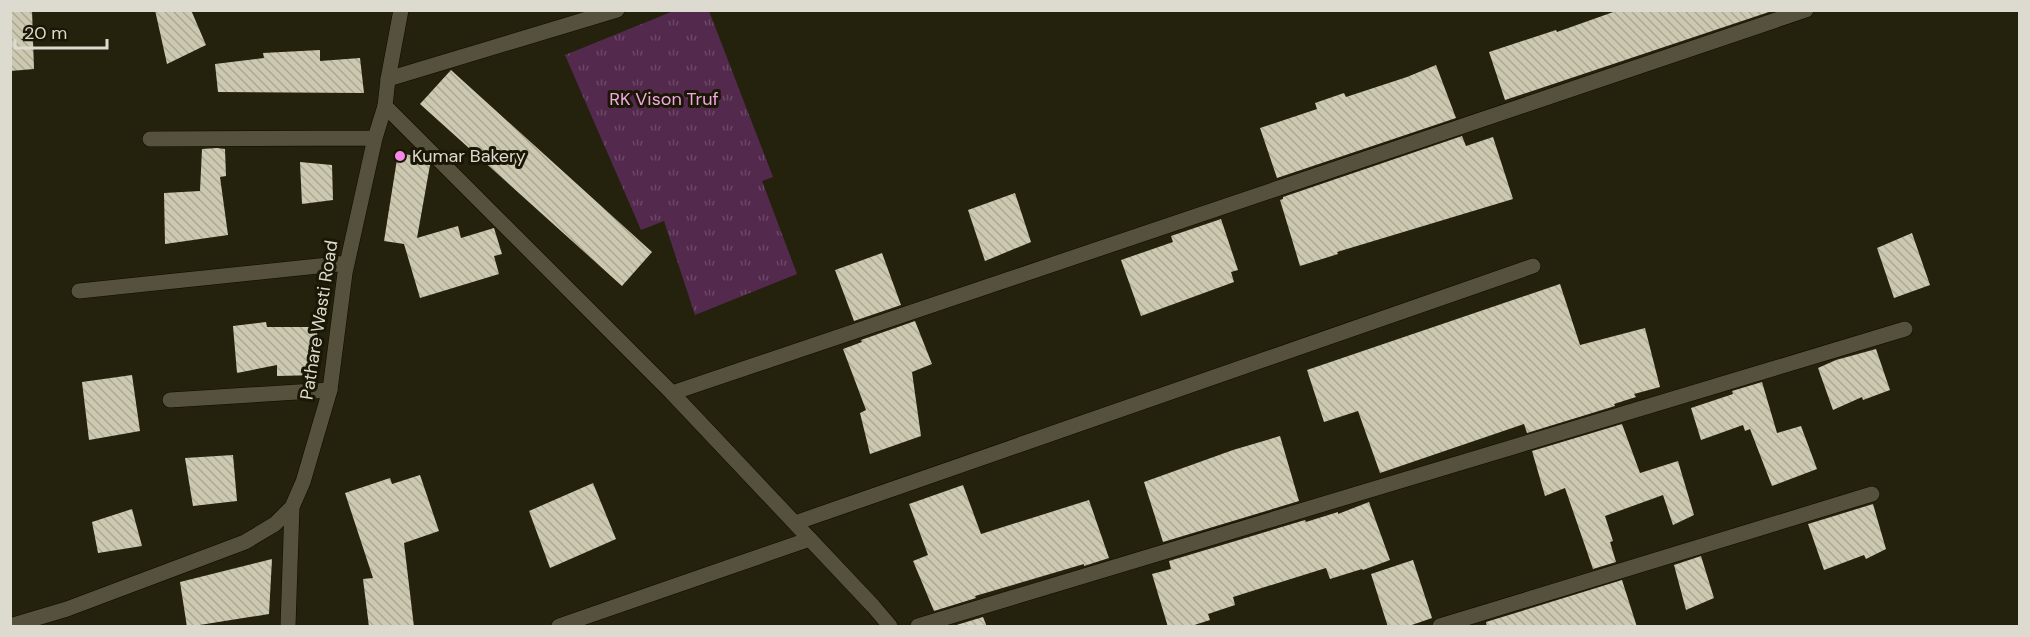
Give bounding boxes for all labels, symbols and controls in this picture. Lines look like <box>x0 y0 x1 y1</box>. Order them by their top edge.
scale bar <box>15 12 106 50</box>
text: 20 m <box>24 21 67 45</box>
park label: RK Vison Truf <box>609 87 719 111</box>
place label: Kumar Bakery <box>412 144 526 168</box>
marker: Kumar Bakery <box>393 149 407 163</box>
street label: Pathare Wasti Road <box>295 239 343 401</box>

